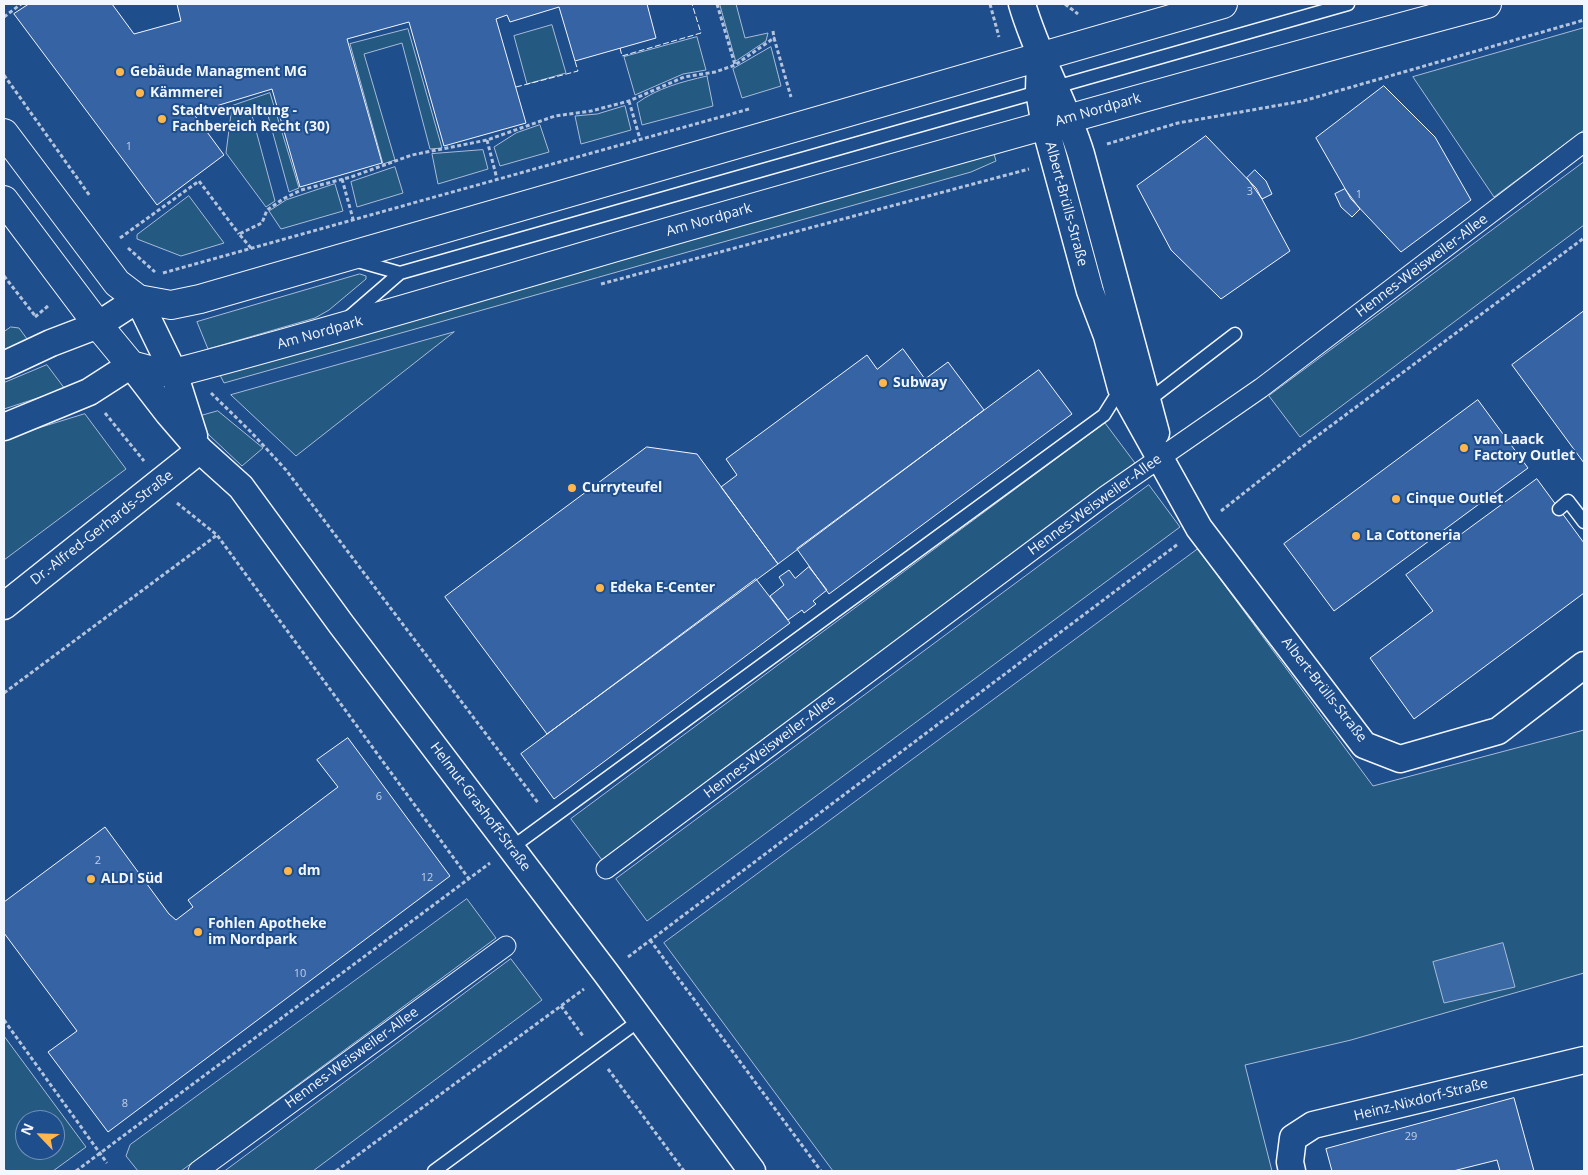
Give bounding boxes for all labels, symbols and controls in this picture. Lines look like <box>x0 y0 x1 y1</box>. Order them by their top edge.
place label: Gebäude Managment MG <box>130 64 307 80</box>
marker: Gebäude Managment MG <box>114 66 126 78</box>
place label: Kämmerei <box>150 85 222 101</box>
marker: Kämmerei <box>134 87 146 99</box>
street label: Am Nordpark <box>1053 90 1143 130</box>
place label: Stadtverwaltung - Fachbereich Recht (30) <box>172 103 330 136</box>
marker: Stadtverwaltung - Fachbereich Recht (30) <box>156 113 168 125</box>
house number: 1 <box>126 140 132 154</box>
street label: Albert-Brülls-Straße <box>1041 140 1091 268</box>
house number: 3 <box>1247 185 1253 199</box>
house number: 1 <box>1356 188 1362 202</box>
street label: Am Nordpark <box>664 200 754 240</box>
street label: Hennes-Weisweiler-Allee <box>1353 211 1491 321</box>
street label: Am Nordpark <box>275 313 365 353</box>
place label: Subway <box>893 375 947 391</box>
marker: Subway <box>877 377 889 389</box>
place label: van Laack Factory Outlet <box>1474 432 1575 464</box>
marker: van Laack Factory Outlet <box>1458 442 1470 454</box>
street label: Hennes-Weisweiler-Allee <box>1025 451 1165 559</box>
street label: Dr.-Alfred-Gerhards-Straße <box>27 467 177 589</box>
place label: Curryteufel <box>582 480 662 496</box>
marker: Curryteufel <box>566 482 578 494</box>
place label: Cinque Outlet <box>1406 491 1503 507</box>
marker: Cinque Outlet <box>1390 493 1402 505</box>
place label: La Cottoneria <box>1366 528 1461 544</box>
marker: La Cottoneria <box>1350 530 1362 542</box>
place label: Edeka E-Center <box>610 580 715 596</box>
marker: Edeka E-Center <box>594 582 606 594</box>
street label: Albert-Brülls-Straße <box>1278 634 1370 746</box>
street label: Hennes-Weisweiler-Allee <box>701 692 839 802</box>
street label: Helmut-Grashoff-Straße <box>426 739 534 875</box>
house number: 6 <box>376 790 382 804</box>
house number: 2 <box>95 854 101 868</box>
place label: dm <box>298 863 321 879</box>
marker: dm <box>282 865 294 877</box>
place label: ALDI Süd <box>101 871 163 887</box>
house number: 12 <box>421 871 433 885</box>
marker: ALDI Süd <box>85 873 97 885</box>
place label: Fohlen Apotheke im Nordpark <box>208 916 327 949</box>
marker: Fohlen Apotheke im Nordpark <box>192 926 204 938</box>
house number: 10 <box>294 967 306 981</box>
street label: Hennes-Weisweiler-Allee <box>282 1004 422 1112</box>
street label: Heinz-Nixdorf-Straße <box>1352 1075 1490 1125</box>
house number: 8 <box>122 1097 128 1111</box>
north arrow <box>15 1110 65 1160</box>
text: N <box>16 1120 38 1138</box>
house number: 29 <box>1405 1130 1417 1144</box>

